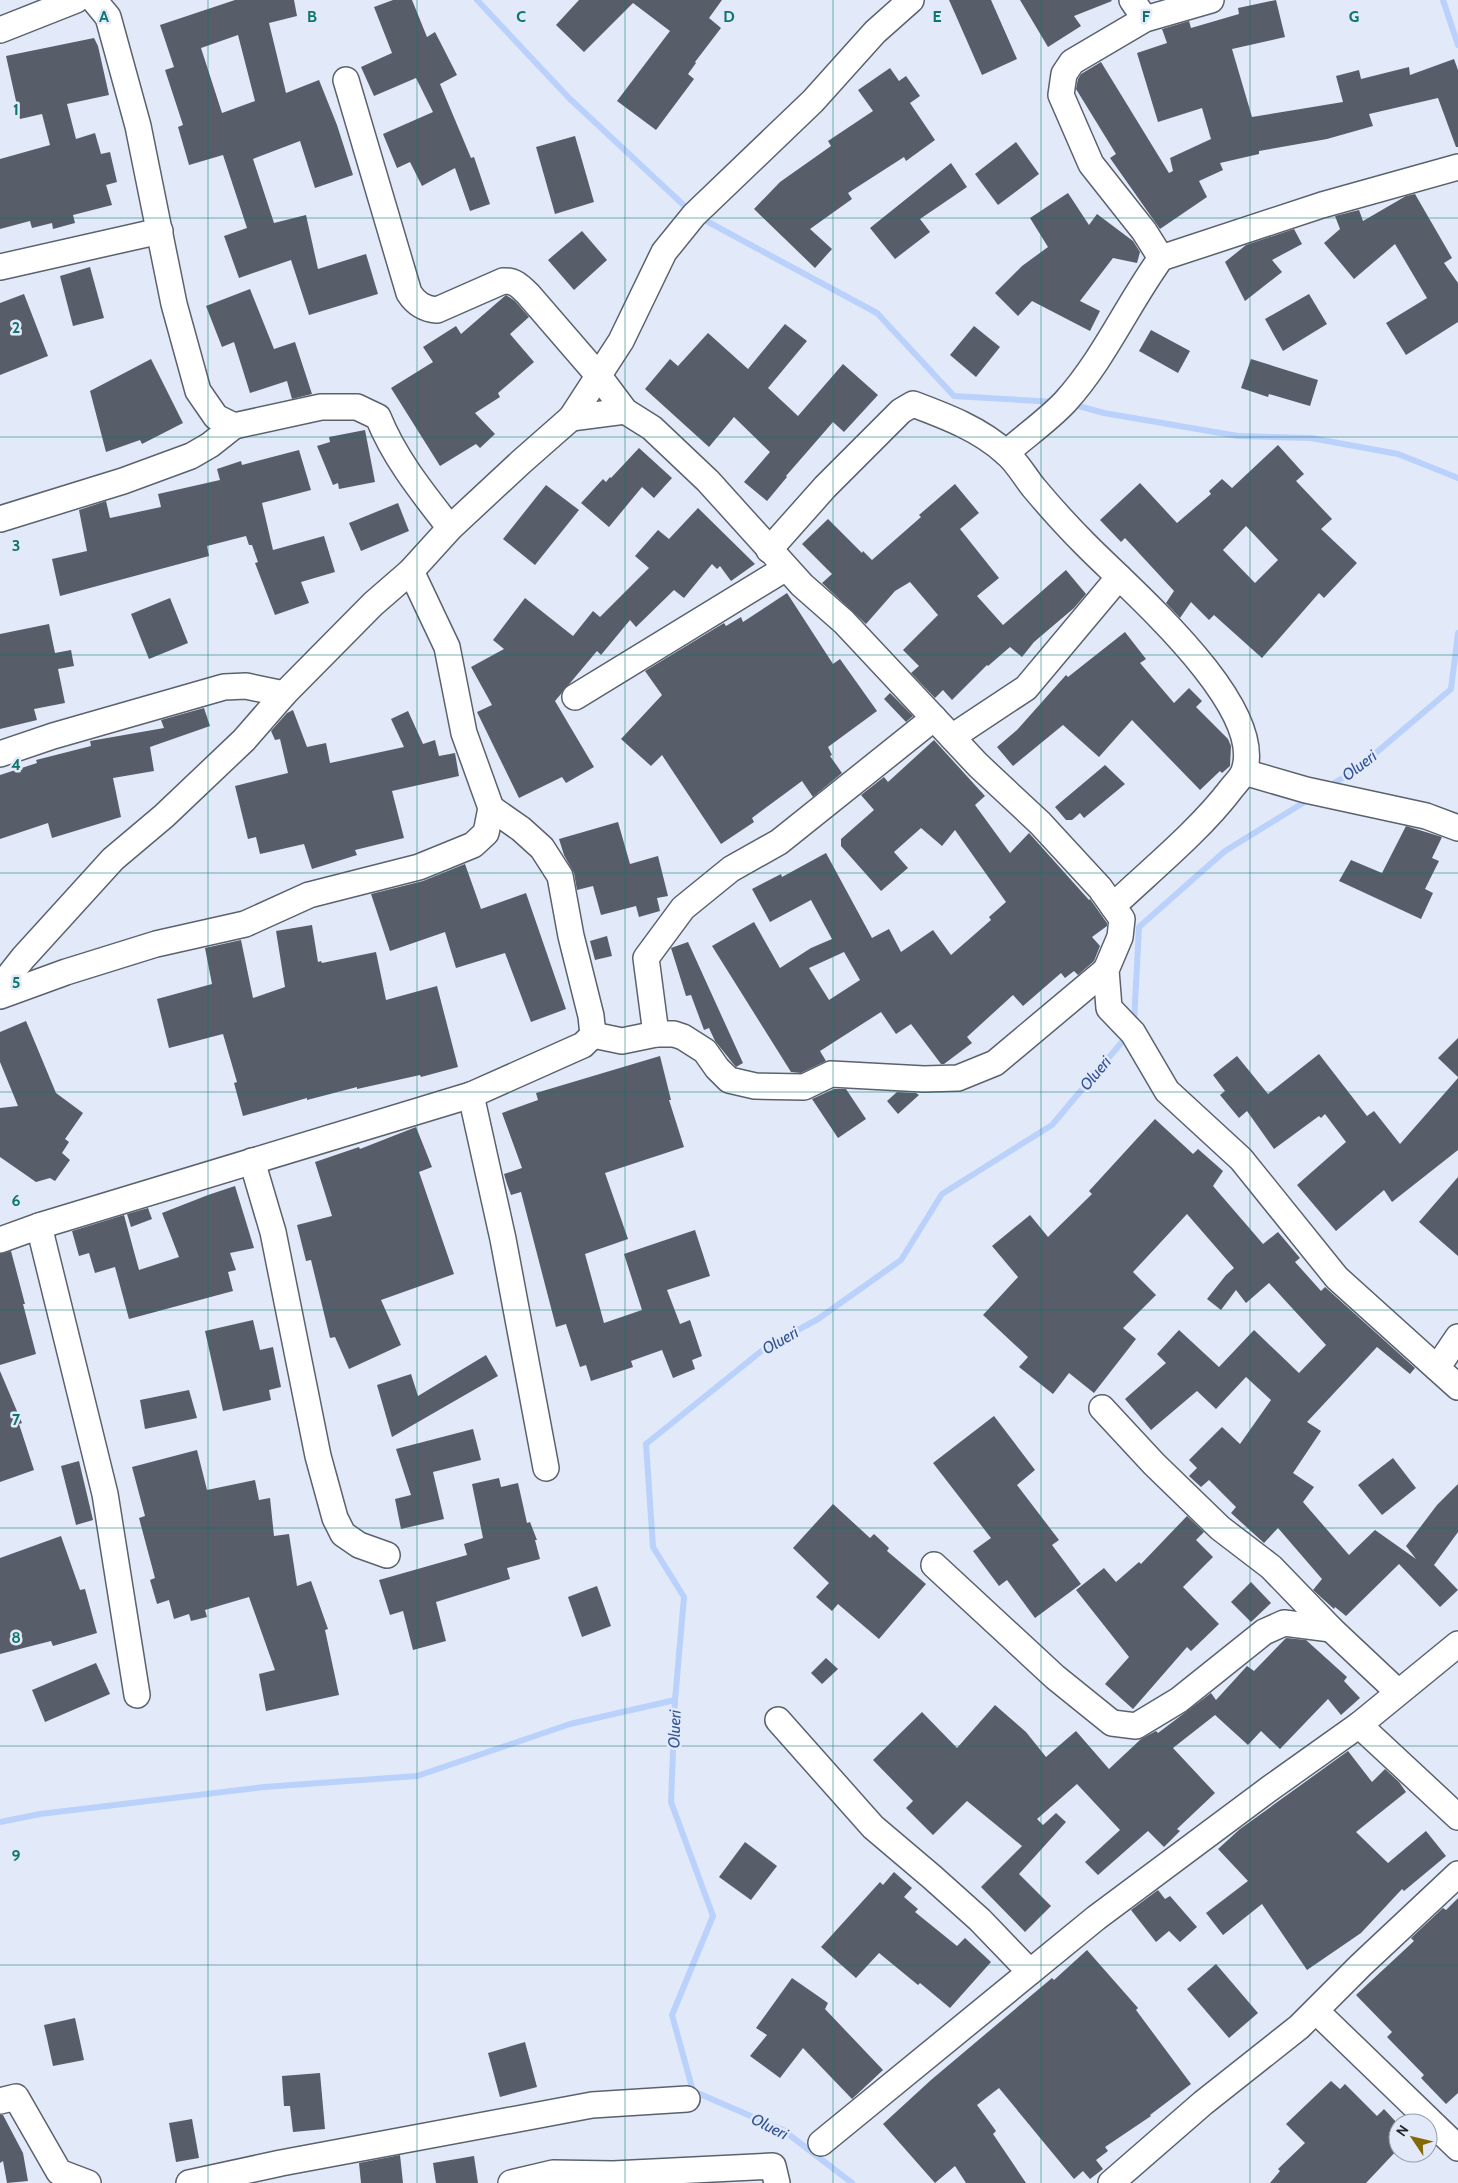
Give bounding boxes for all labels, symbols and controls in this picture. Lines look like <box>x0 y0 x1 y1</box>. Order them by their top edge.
text: A <box>99 7 109 26</box>
text: B <box>307 7 317 26</box>
text: C <box>516 7 526 26</box>
text: D <box>723 7 735 26</box>
text: E <box>932 7 942 26</box>
text: F <box>1142 7 1151 26</box>
text: G <box>1349 7 1359 26</box>
text: 1 <box>13 100 19 119</box>
text: 2 <box>12 318 20 337</box>
text: 3 <box>12 536 20 555</box>
water label: Olueri <box>1338 746 1381 785</box>
text: 4 <box>11 755 21 774</box>
text: 5 <box>12 973 20 992</box>
water label: Olueri <box>1076 1052 1115 1094</box>
text: 6 <box>12 1191 21 1210</box>
water label: Olueri <box>759 1322 802 1358</box>
text: 7 <box>12 1410 21 1429</box>
text: 8 <box>11 1628 21 1647</box>
water label: Olueri <box>664 1709 685 1749</box>
text: 9 <box>12 1846 21 1865</box>
water label: Olueri <box>748 2109 792 2144</box>
north arrow <box>1388 2113 1438 2163</box>
text: N <box>1392 2121 1413 2140</box>

